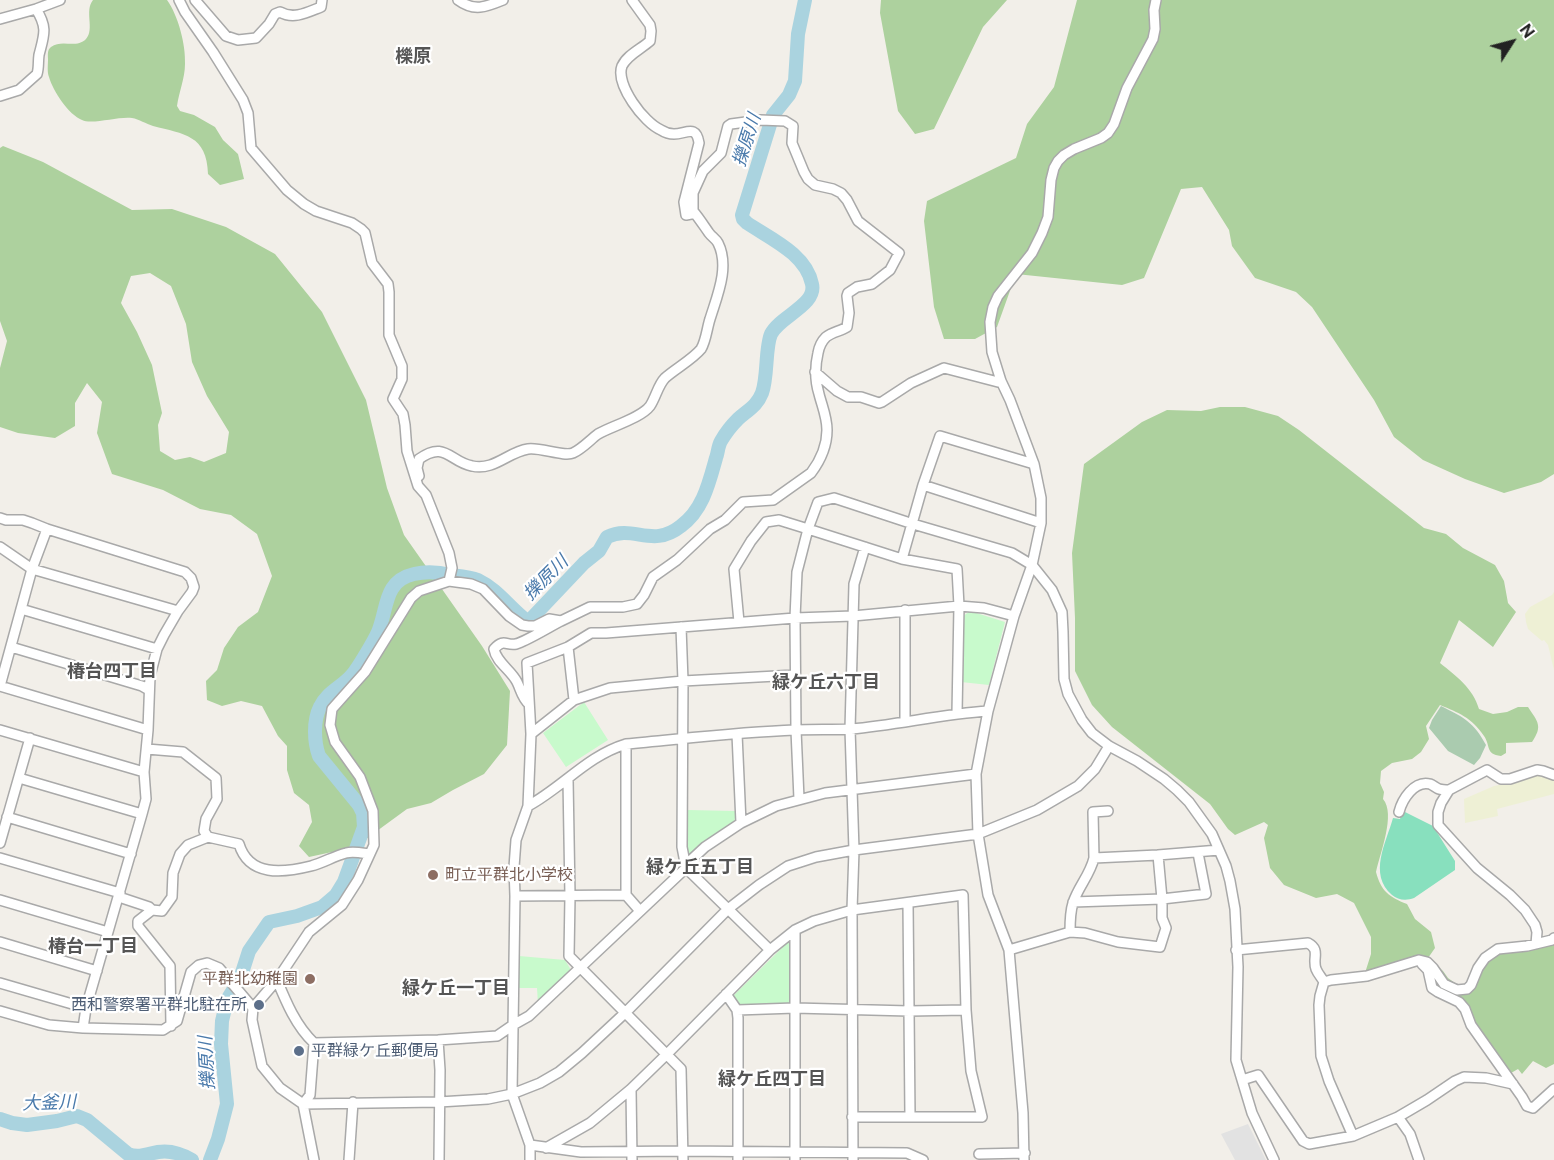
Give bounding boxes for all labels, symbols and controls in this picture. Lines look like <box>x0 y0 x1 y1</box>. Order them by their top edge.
north arrow <box>1482 12 1542 72</box>
text: N <box>1516 20 1538 42</box>
district label: 櫟原 <box>395 45 431 67</box>
water label: 擽原川 <box>728 111 766 169</box>
water label: 擽原川 <box>519 551 573 605</box>
district label: 椿台四丁目 <box>67 660 157 682</box>
district label: 緑ケ丘六丁目 <box>772 671 880 693</box>
district label: 緑ケ丘五丁目 <box>646 856 754 878</box>
place label: 町立平群北小学校 <box>445 865 573 885</box>
marker: 町立平群北小学校 <box>426 868 440 882</box>
district label: 椿台一丁目 <box>48 935 138 957</box>
place label: 平群北幼稚園 <box>202 969 298 989</box>
marker: 平群北幼稚園 <box>303 972 317 986</box>
district label: 緑ケ丘一丁目 <box>402 977 510 999</box>
place label: 西和警察署平群北駐在所 <box>71 995 247 1015</box>
marker: 西和警察署平群北駐在所 <box>252 998 266 1012</box>
water label: 擽原川 <box>195 1035 219 1091</box>
place label: 平群緑ケ丘郵便局 <box>311 1041 439 1061</box>
marker: 平群緑ケ丘郵便局 <box>292 1044 306 1058</box>
district label: 緑ケ丘四丁目 <box>718 1068 826 1090</box>
water label: 大釜川 <box>22 1091 76 1115</box>

